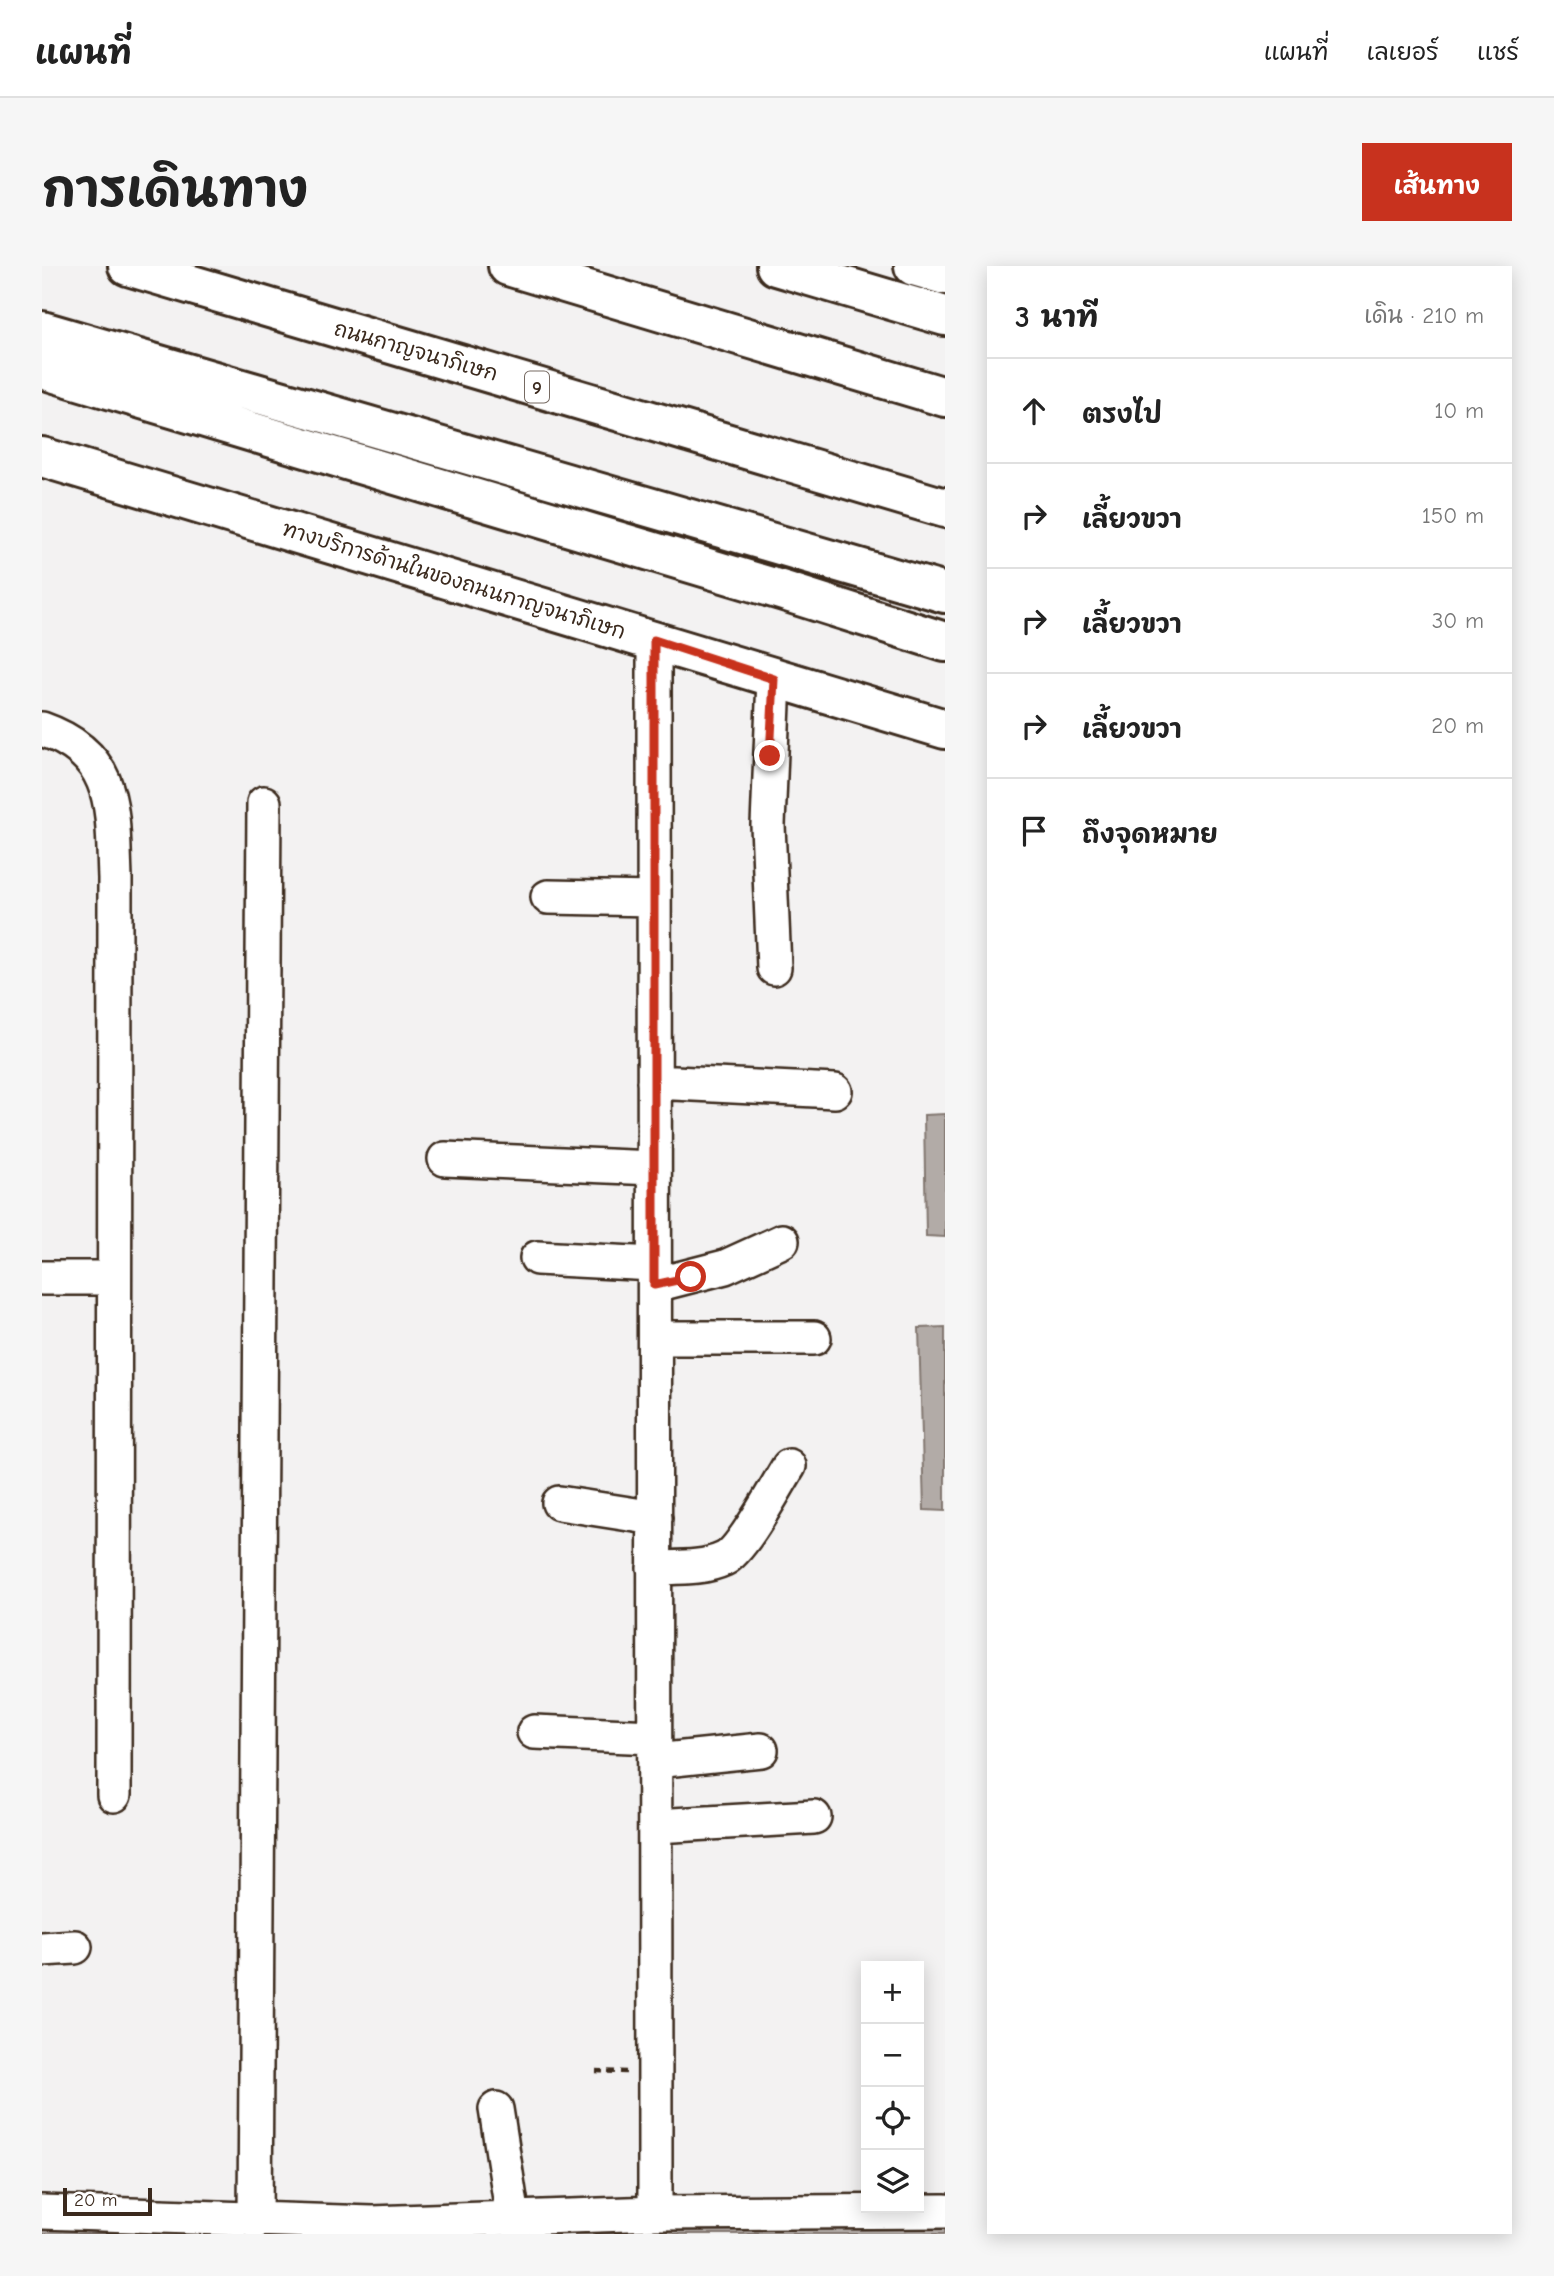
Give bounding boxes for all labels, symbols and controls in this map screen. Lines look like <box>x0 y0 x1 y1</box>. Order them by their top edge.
text: แผนที่ <box>35 34 132 72</box>
text: แผนที่ <box>1264 38 1329 66</box>
text: เลเยอร์ <box>1367 38 1439 66</box>
text: แชร์ <box>1477 38 1519 66</box>
button: เส้นทาง <box>1362 143 1512 221</box>
text: การเดินทาง <box>42 162 308 218</box>
text: 3 นาที <box>1015 300 1098 335</box>
text: เดิน · 210 m <box>1364 302 1484 329</box>
street label: ถนนกาญจนาภิเษก <box>331 316 501 386</box>
road number: 9 <box>525 371 549 402</box>
icon: ahead <box>1015 392 1053 430</box>
text: 10 m <box>1434 397 1484 424</box>
text: ตรงไป <box>1082 400 1162 430</box>
icon: right <box>1015 497 1053 535</box>
text: 150 m <box>1422 502 1484 529</box>
text: เลี้ยวขวา <box>1082 505 1182 535</box>
street label: ทางบริการด้านในของถนนกาญจนาภิเษก <box>279 515 629 644</box>
icon: right <box>1015 602 1053 640</box>
text: 30 m <box>1432 607 1484 634</box>
text: เลี้ยวขวา <box>1082 610 1182 640</box>
icon: right <box>1015 707 1053 745</box>
text: 20 m <box>1431 712 1484 739</box>
text: เลี้ยวขวา <box>1082 715 1182 745</box>
route end <box>754 740 785 771</box>
icon: arrive <box>1015 812 1053 850</box>
text: ถึงจุดหมาย <box>1082 820 1218 850</box>
route start <box>675 1261 706 1292</box>
map controls <box>861 1961 924 2213</box>
button: + <box>861 1961 924 2024</box>
button: − <box>861 2024 924 2087</box>
button: locate <box>861 2087 924 2150</box>
button: layers <box>861 2150 924 2213</box>
scale bar <box>63 2185 152 2217</box>
text: 20 m <box>74 2189 118 2211</box>

